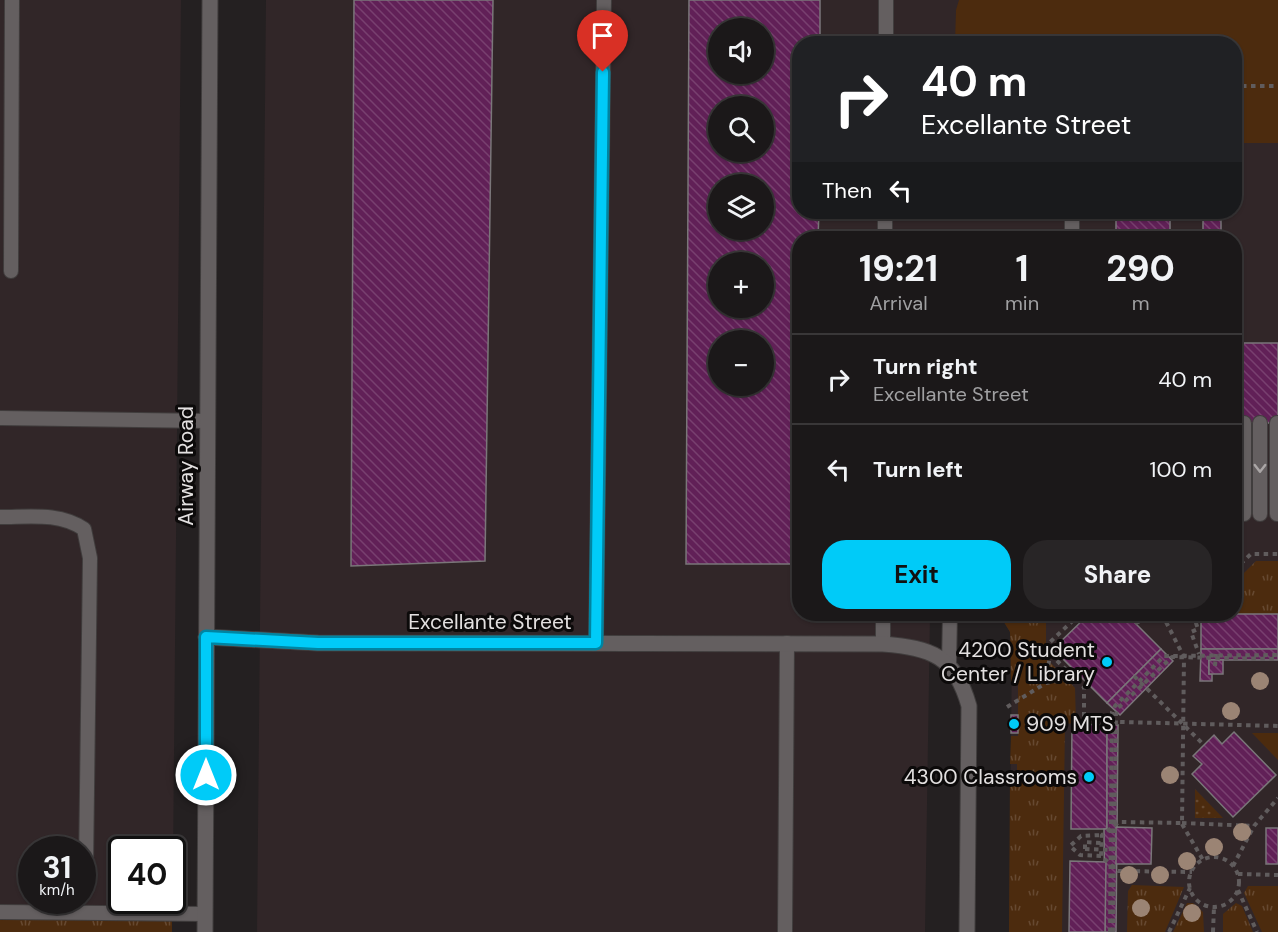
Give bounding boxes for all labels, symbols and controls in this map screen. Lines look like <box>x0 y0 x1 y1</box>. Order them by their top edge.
pin <box>577 10 628 72</box>
map controls <box>708 18 774 396</box>
button: sound <box>708 18 774 84</box>
icon: arrive <box>586 19 619 52</box>
text: 40 m <box>921 54 1027 109</box>
icon: right <box>822 60 900 138</box>
button: search <box>708 96 774 162</box>
text: Excellante Street <box>921 107 1131 142</box>
button: layers <box>708 174 774 240</box>
icon: left <box>884 174 917 207</box>
text: Then <box>822 176 872 205</box>
text: 19:21 <box>859 245 938 292</box>
text: 1 <box>1016 245 1029 292</box>
text: 290 <box>1106 245 1175 292</box>
button: + <box>708 252 774 318</box>
text: Arrival <box>869 290 928 316</box>
text: min <box>1005 290 1039 316</box>
text: m <box>1132 290 1149 316</box>
button: − <box>708 330 774 396</box>
text: Turn right <box>873 352 978 381</box>
icon: right <box>822 363 855 396</box>
text: 40 m <box>1158 365 1212 394</box>
text: Excellante Street <box>873 381 1029 407</box>
street label: Airway Road <box>172 406 200 526</box>
icon: left <box>822 453 855 486</box>
text: Turn left <box>873 455 963 484</box>
text: 100 m <box>1150 455 1212 484</box>
one-way arrow <box>1254 464 1266 473</box>
button: Exit <box>822 540 1011 609</box>
button: Share <box>1023 540 1212 609</box>
street label: Excellante Street <box>408 608 572 636</box>
place label: 4200 Student Center / Library <box>941 636 1095 688</box>
marker: 4200 Student Center / Library <box>1100 655 1114 669</box>
place label: 909 MTS <box>1026 710 1114 738</box>
marker: 909 MTS <box>1007 717 1021 731</box>
position arrow <box>174 743 238 807</box>
place label: 4300 Classrooms <box>904 763 1077 791</box>
marker: 4300 Classrooms <box>1082 770 1096 784</box>
speed limit sign: 40 <box>108 836 186 914</box>
text: 31 <box>43 848 71 887</box>
text: km/h <box>39 880 75 900</box>

